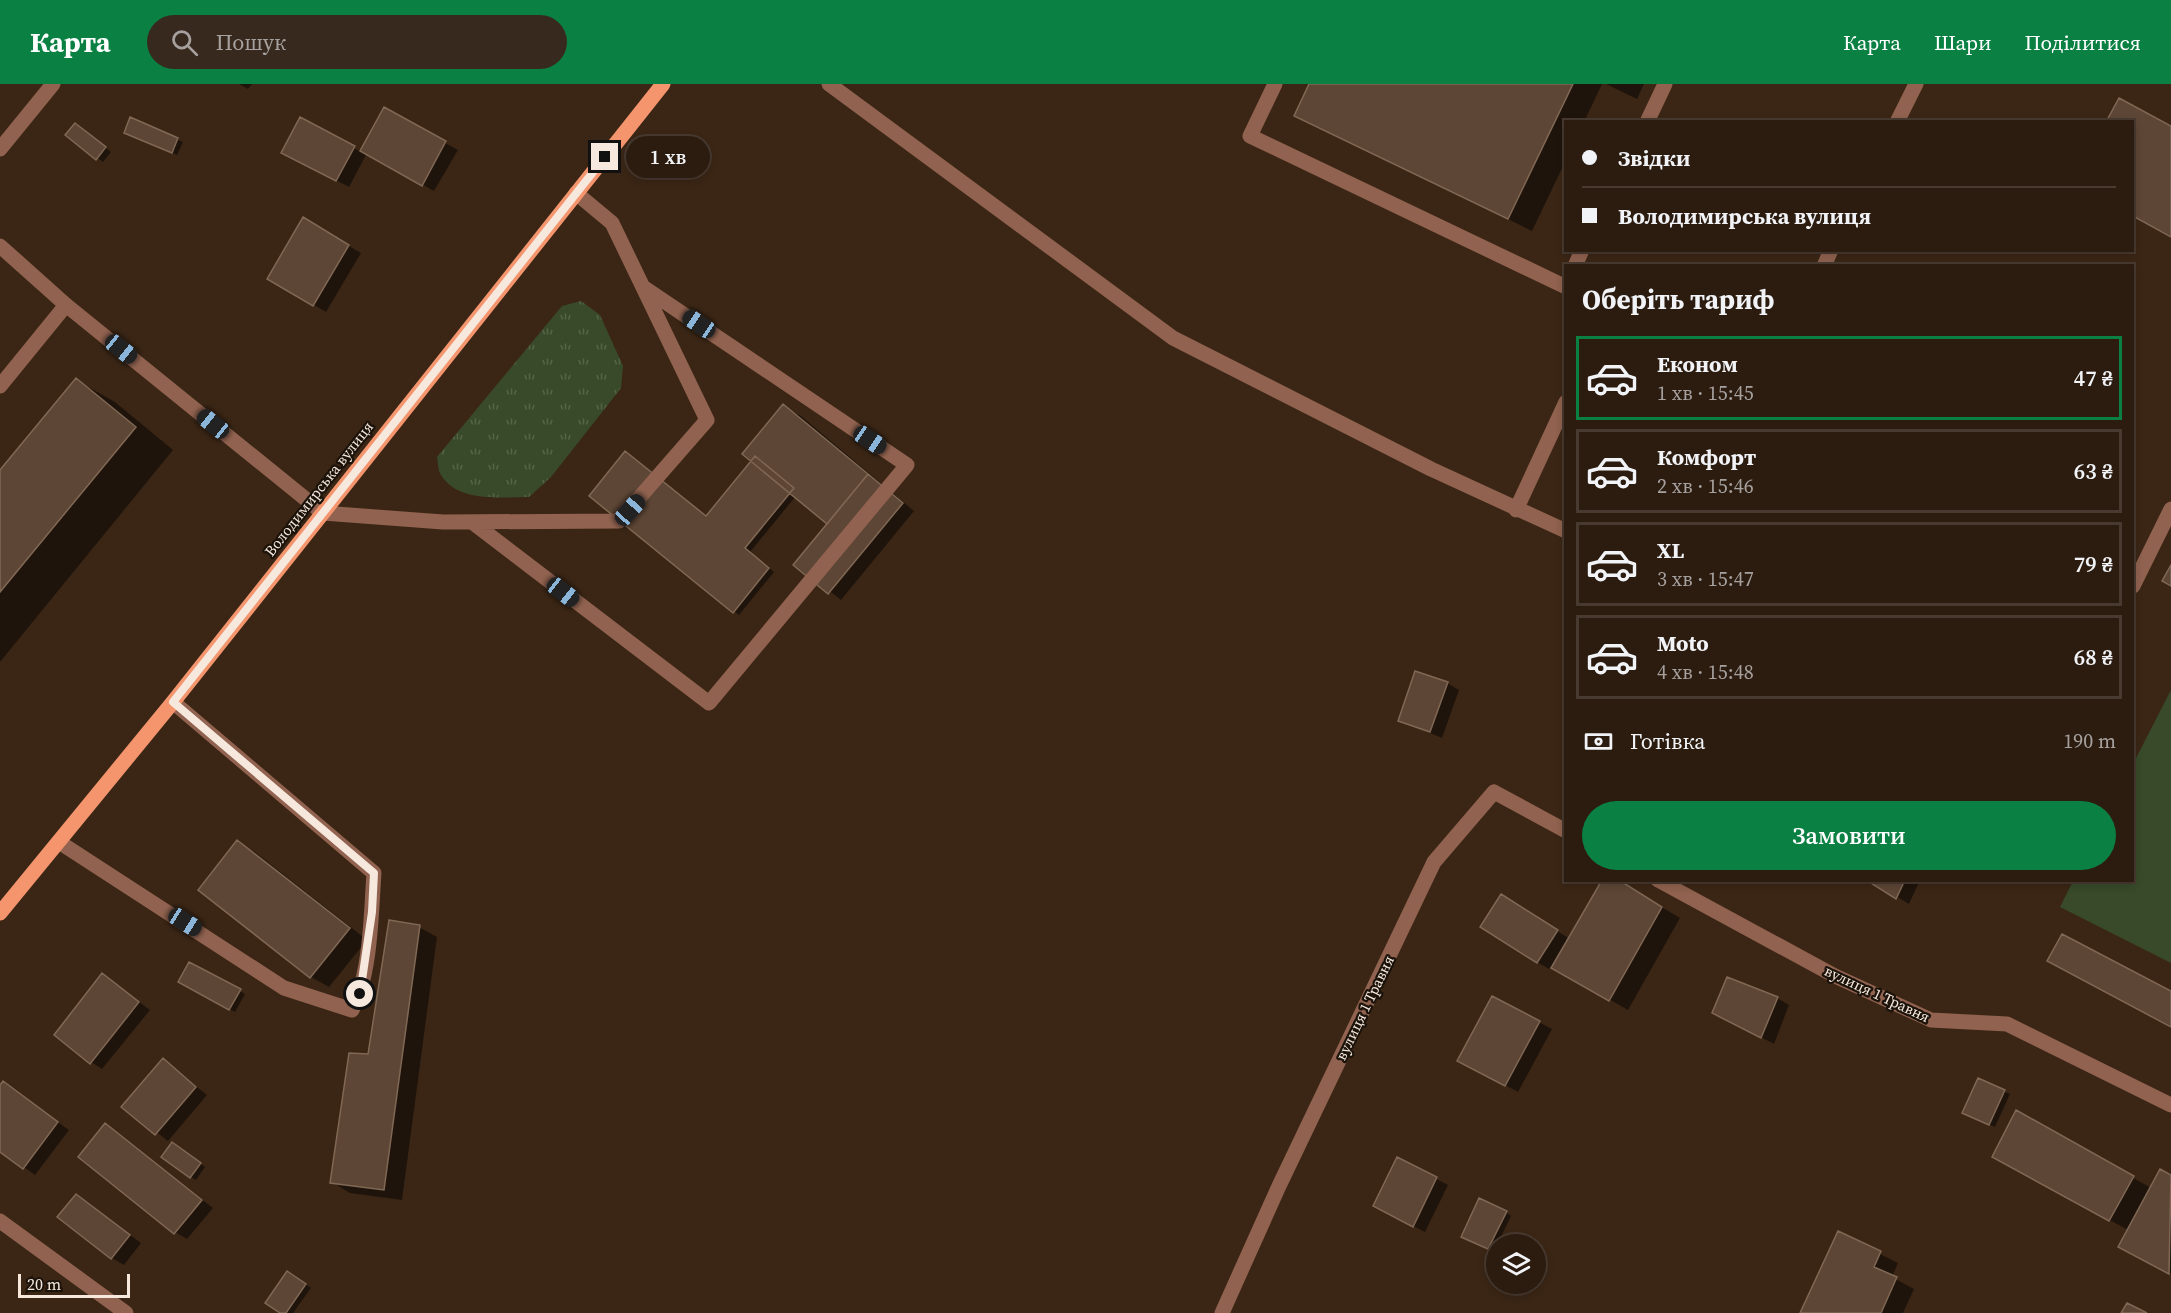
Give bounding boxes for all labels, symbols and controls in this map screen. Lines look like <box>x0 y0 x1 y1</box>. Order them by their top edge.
search box <box>147 15 567 69</box>
text: Карта <box>30 23 111 61</box>
icon: search <box>168 26 201 59</box>
text: Пошук <box>216 27 286 57</box>
text: Карта <box>1843 28 1901 57</box>
text: Шари <box>1934 28 1992 57</box>
text: Поділитися <box>2025 28 2141 57</box>
callout: 1 хв <box>626 136 710 178</box>
route end <box>591 143 618 170</box>
text: 1 хв <box>650 143 686 171</box>
text: Звідки <box>1618 143 1690 173</box>
text: Володимирська вулиця <box>1618 201 1871 231</box>
text: Оберіть тариф <box>1582 281 1774 318</box>
car <box>679 306 719 342</box>
car <box>101 331 141 367</box>
text: Економ <box>1657 349 1738 379</box>
icon: car <box>1585 351 1639 405</box>
text: 47 ₴ <box>2074 363 2113 393</box>
text: 1 хв · 15:45 <box>1657 379 1754 407</box>
car <box>193 406 233 442</box>
street label: Володимирська вулиця <box>259 417 378 560</box>
car <box>850 422 890 458</box>
text: Комфорт <box>1657 442 1756 472</box>
icon: car <box>1585 444 1639 498</box>
text: 63 ₴ <box>2074 456 2113 486</box>
text: 2 хв · 15:46 <box>1657 472 1754 500</box>
car <box>611 491 649 529</box>
text: XL <box>1657 535 1684 565</box>
icon: car <box>1585 537 1639 591</box>
text: 79 ₴ <box>2074 549 2113 579</box>
text: 3 хв · 15:47 <box>1657 565 1754 593</box>
car <box>543 574 583 610</box>
text: Moto <box>1657 628 1709 658</box>
icon: car <box>1585 630 1639 684</box>
text: 68 ₴ <box>2074 642 2113 672</box>
text: 4 хв · 15:48 <box>1657 658 1754 686</box>
icon: cash <box>1582 725 1615 758</box>
text: Готівка <box>1630 726 1705 756</box>
text: 190 m <box>2063 727 2116 755</box>
button: Замовити <box>1582 801 2116 870</box>
car <box>165 905 205 939</box>
street label: вулиця 1 Травня <box>1330 952 1399 1064</box>
street label: вулиця 1 Травня <box>1821 960 1933 1027</box>
route start <box>346 980 373 1007</box>
map controls <box>1486 1234 1546 1294</box>
button: layers <box>1486 1234 1546 1294</box>
scale bar <box>18 1271 130 1298</box>
text: 20 m <box>27 1273 61 1295</box>

